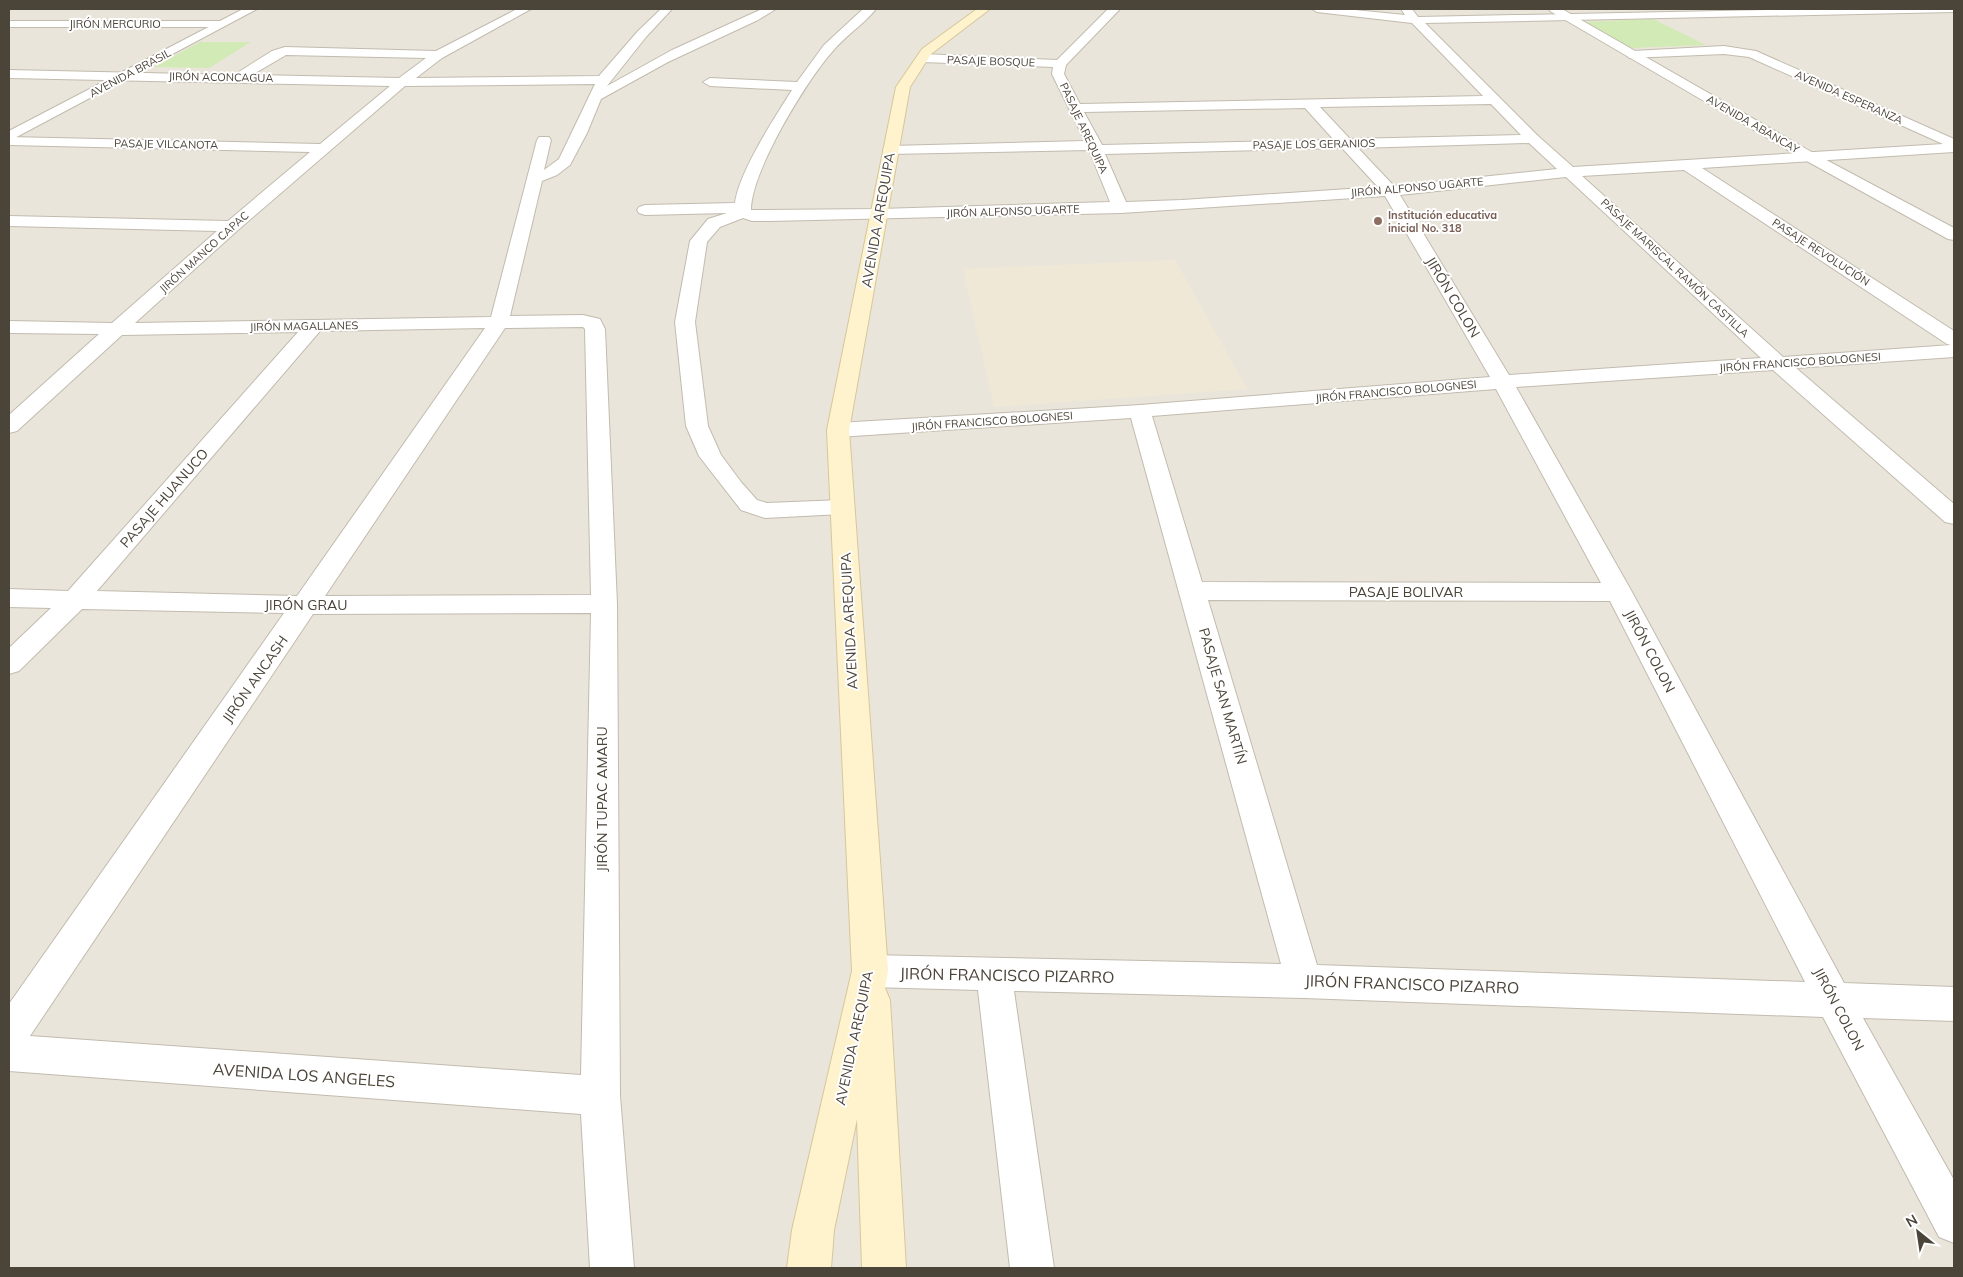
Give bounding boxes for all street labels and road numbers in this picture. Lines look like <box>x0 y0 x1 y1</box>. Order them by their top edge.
street label: JIRÓN MERCURIO <box>69 17 161 31</box>
street label: AVENIDA BRASIL <box>87 46 173 100</box>
street label: PASAJE BOSQUE <box>947 52 1035 70</box>
street label: AVENIDA ESPERANZA <box>1793 67 1905 127</box>
street label: JIRÓN ACONCAGUA <box>168 69 274 85</box>
street label: PASAJE AREQUIPA <box>1057 80 1111 176</box>
street label: AVENIDA ABANCAY <box>1704 92 1802 156</box>
street label: PASAJE VILCANOTA <box>114 136 218 152</box>
street label: PASAJE LOS GERANIOS <box>1252 136 1376 152</box>
street label: AVENIDA AREQUIPA <box>857 150 899 289</box>
street label: JIRÓN ALFONSO UGARTE <box>1350 174 1484 200</box>
street label: PASAJE MARISCAL RAMÓN CASTILLA <box>1598 196 1752 340</box>
street label: JIRÓN ALFONSO UGARTE <box>946 202 1080 220</box>
street label: JIRÓN MANCO CAPAC <box>156 208 252 296</box>
street label: PASAJE REVOLUCIÓN <box>1770 215 1872 289</box>
street label: JIRÓN COLON <box>1422 253 1484 341</box>
street label: JIRÓN MAGALLANES <box>250 318 358 334</box>
street label: JIRÓN FRANCISCO BOLOGNESI <box>1719 349 1881 375</box>
street label: JIRÓN FRANCISCO BOLOGNESI <box>1315 377 1477 405</box>
street label: JIRÓN FRANCISCO BOLOGNESI <box>911 408 1073 434</box>
street label: PASAJE HUANUCO <box>116 445 212 551</box>
street label: AVENIDA AREQUIPA <box>836 551 862 690</box>
street label: PASAJE BOLIVAR <box>1349 583 1464 601</box>
street label: JIRÓN GRAU <box>265 596 347 614</box>
street label: JIRÓN COLON <box>1621 606 1679 696</box>
street label: PASAJE SAN MARTÍN <box>1195 626 1251 766</box>
street label: JIRÓN ANCASH <box>218 632 292 726</box>
street label: JIRÓN TUPAC AMARU <box>593 726 611 872</box>
street label: JIRÓN FRANCISCO PIZARRO <box>899 963 1115 987</box>
street label: JIRÓN COLON <box>1810 964 1868 1054</box>
street label: AVENIDA AREQUIPA <box>831 968 877 1107</box>
street label: JIRÓN FRANCISCO PIZARRO <box>1304 970 1520 998</box>
street label: AVENIDA LOS ANGELES <box>212 1059 396 1091</box>

